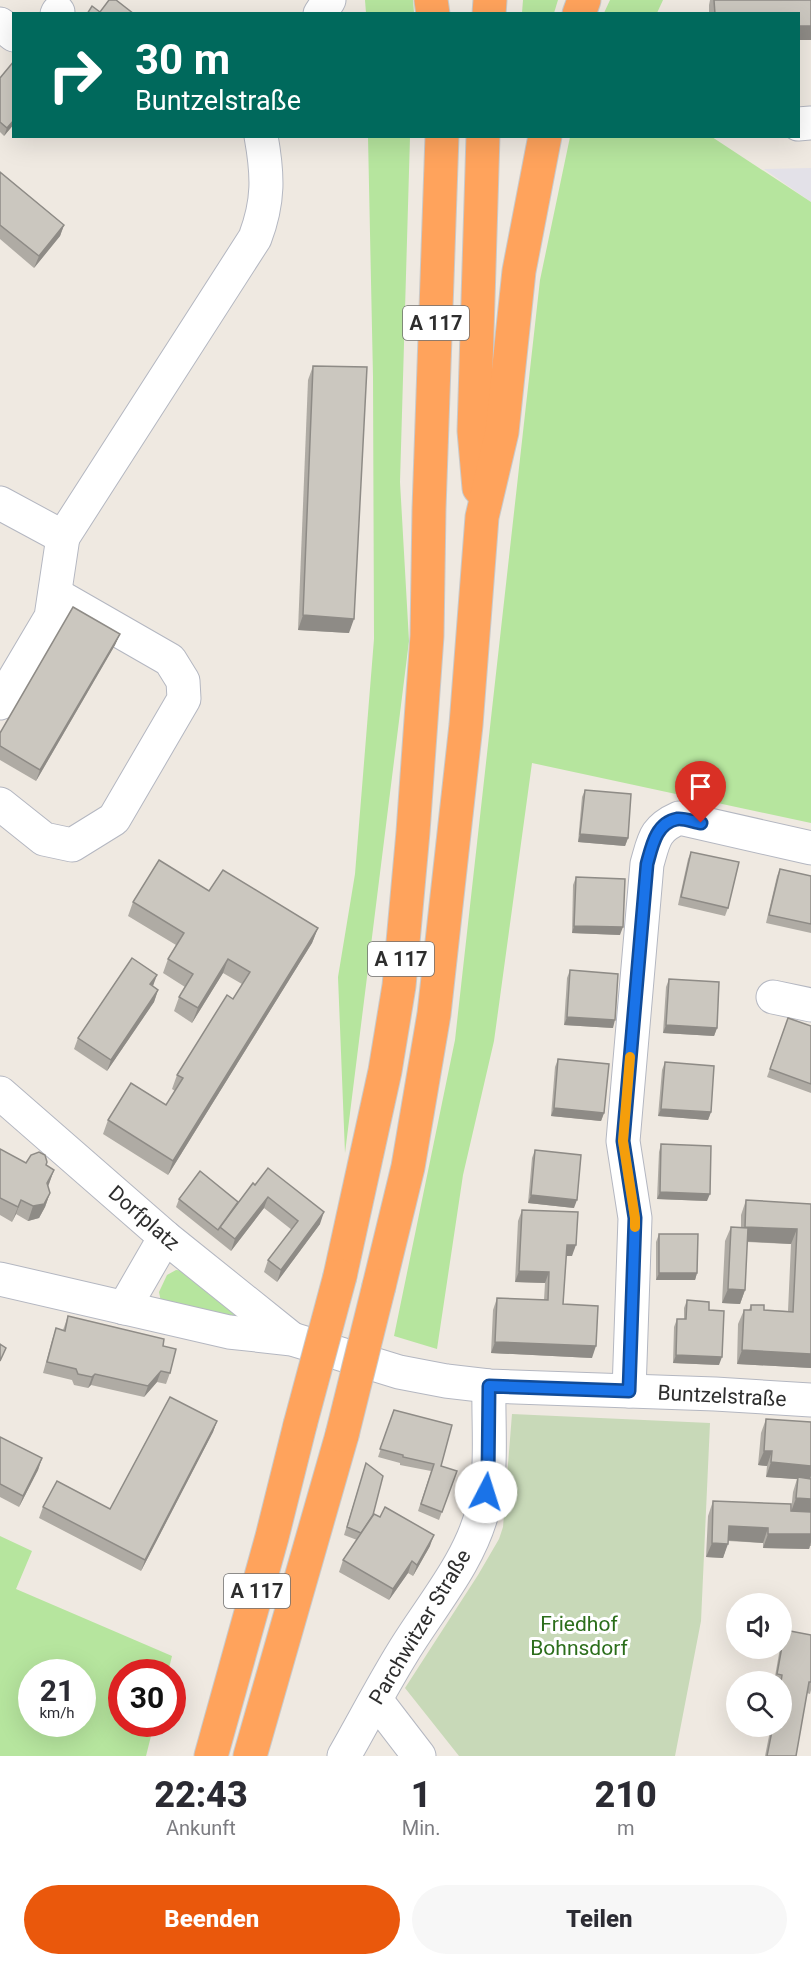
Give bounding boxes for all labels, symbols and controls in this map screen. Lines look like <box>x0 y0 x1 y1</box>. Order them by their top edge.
text: 30 m <box>135 35 230 84</box>
icon: right <box>36 36 114 114</box>
text: Buntzelstraße <box>135 85 301 117</box>
road number: A 117 <box>403 306 469 340</box>
pin <box>675 761 726 823</box>
icon: arrive <box>684 770 717 803</box>
road number: A 117 <box>368 942 434 976</box>
street label: Dorfplatz <box>104 1181 184 1255</box>
street label: Buntzelstraße <box>657 1381 787 1411</box>
position arrow <box>454 1460 518 1524</box>
street label: Parchwitzer Straße <box>364 1545 476 1709</box>
road number: A 117 <box>224 1574 290 1608</box>
map controls <box>726 1593 792 1737</box>
button: sound <box>726 1593 792 1659</box>
park label: Friedhof Bohnsdorf <box>530 1612 628 1660</box>
speed limit sign: 30 <box>108 1659 186 1737</box>
button: search <box>726 1671 792 1737</box>
text: 21 <box>40 1673 74 1708</box>
text: km/h <box>39 1704 75 1722</box>
text: 22:43 <box>154 1774 248 1816</box>
text: 1 <box>411 1774 431 1816</box>
text: 210 <box>595 1774 657 1816</box>
text: Ankunft <box>166 1816 236 1840</box>
text: Min. <box>402 1816 440 1840</box>
text: m <box>617 1816 634 1840</box>
button: Beenden <box>24 1885 400 1954</box>
button: Teilen <box>412 1885 787 1954</box>

